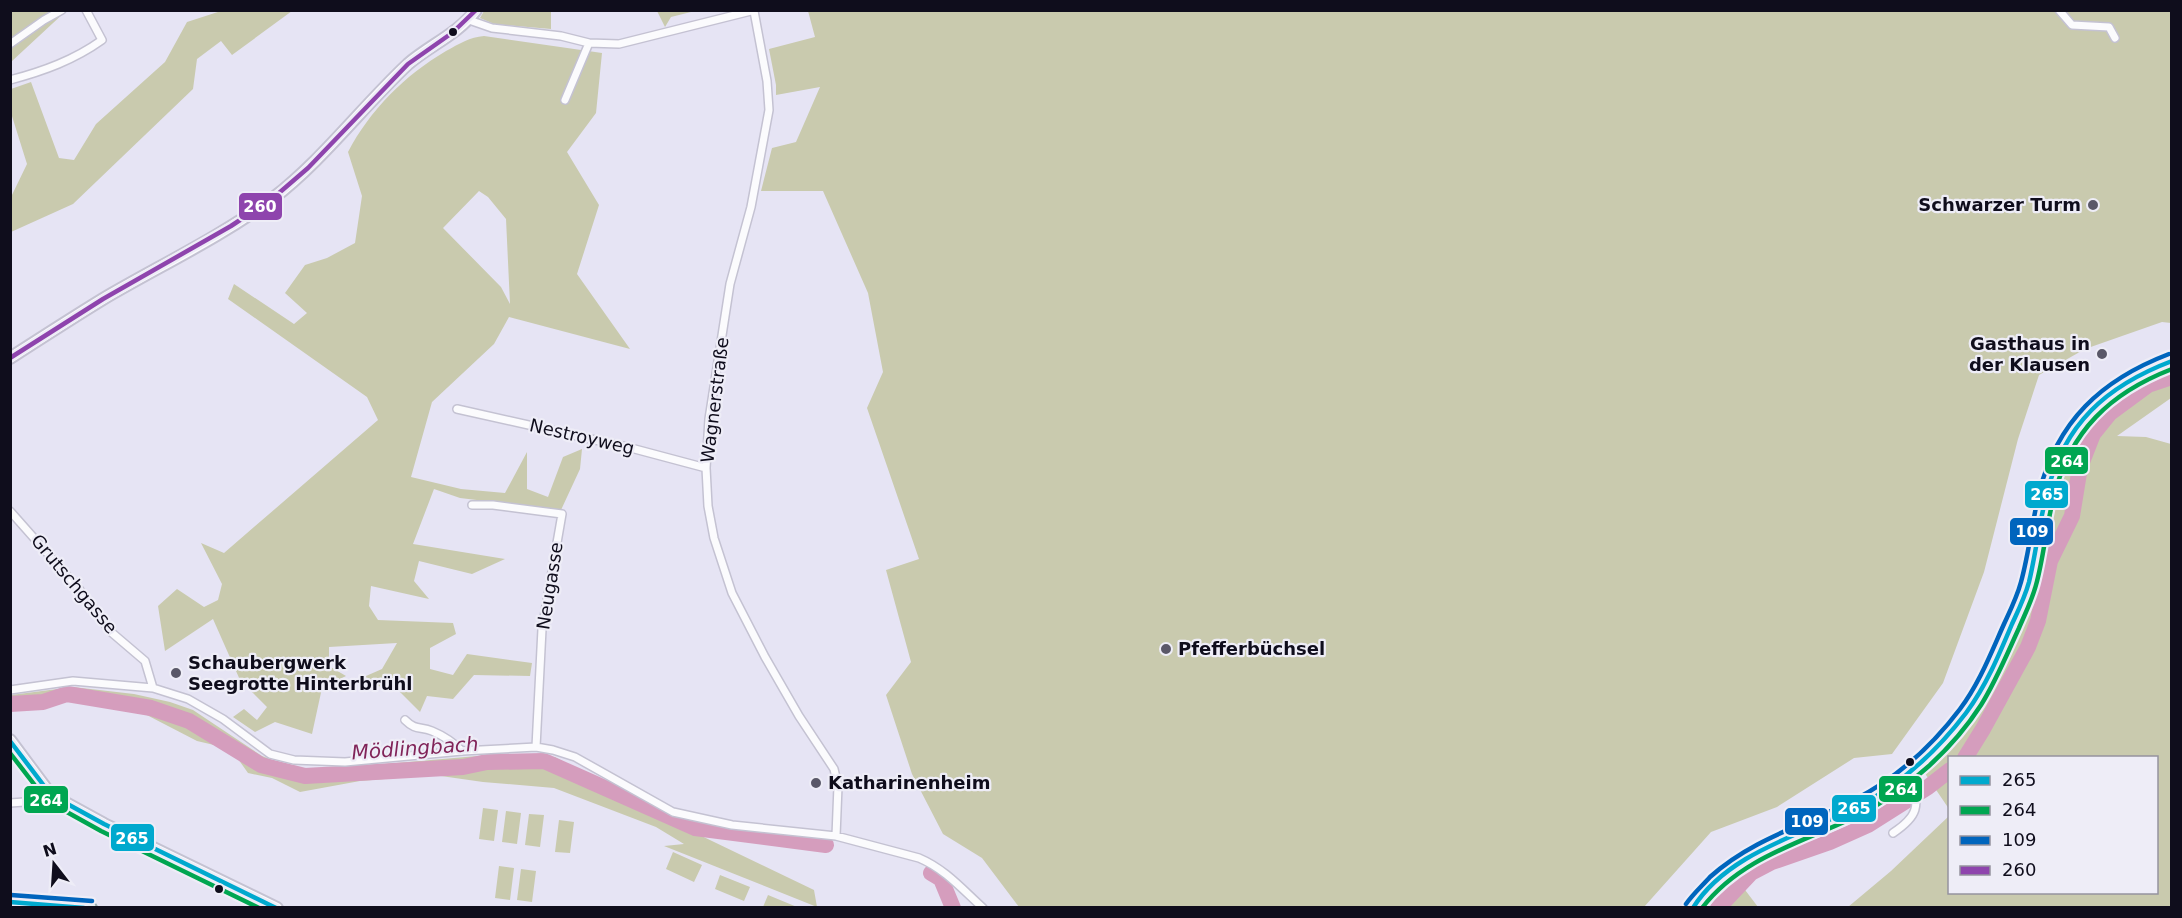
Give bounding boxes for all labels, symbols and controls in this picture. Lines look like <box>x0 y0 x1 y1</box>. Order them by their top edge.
unlabelled marker <box>447 26 459 38</box>
line badge: 260 <box>238 192 283 221</box>
place label: Schwarzer Turm <box>1918 194 2081 215</box>
text: 260 <box>243 197 277 216</box>
marker: Schwarzer Turm <box>2086 198 2100 212</box>
place label: Gasthaus in der Klausen <box>1969 333 2090 375</box>
street label: Wagnerstraße <box>696 336 733 464</box>
marker: Gasthaus in der Klausen <box>2095 347 2109 361</box>
street label: Nestroyweg <box>528 414 637 459</box>
line badge: 264 <box>2044 446 2089 475</box>
text: 264 <box>2050 452 2084 471</box>
line badge: 265 <box>2024 480 2069 509</box>
text: 265 <box>2030 485 2064 504</box>
line badge: 109 <box>2009 517 2054 546</box>
text: 109 <box>2015 522 2049 541</box>
street label: Grutschgasse <box>27 530 122 637</box>
street label: Neugasse <box>532 541 567 631</box>
place label: Pfefferbüchsel <box>1178 638 1325 659</box>
marker: Pfefferbüchsel <box>1159 642 1173 656</box>
place label: Schaubergwerk Seegrotte Hinterbrühl <box>188 652 413 694</box>
marker: Schaubergwerk Seegrotte Hinterbrühl <box>169 666 183 680</box>
water label: Mödlingbach <box>351 732 479 764</box>
unlabelled marker <box>1904 756 1916 768</box>
legend <box>1948 756 2158 894</box>
text: 265 <box>2002 769 2036 790</box>
place label: Katharinenheim <box>828 772 991 793</box>
line badge: 264 <box>1878 775 1923 803</box>
marker: Katharinenheim <box>809 776 823 790</box>
text: 264 <box>1884 780 1918 799</box>
line badge: 264 <box>23 785 69 814</box>
text: 264 <box>29 791 63 810</box>
line badge: 265 <box>1831 794 1877 823</box>
text: 265 <box>1837 799 1871 818</box>
text: 264 <box>2002 799 2036 820</box>
line badge: 109 <box>1784 807 1829 836</box>
text: 109 <box>1790 812 1824 831</box>
line badge: 265 <box>110 823 155 852</box>
text: 265 <box>115 829 149 848</box>
text: 109 <box>2002 829 2036 850</box>
north arrow <box>24 834 84 894</box>
text: N <box>41 839 59 861</box>
text: 260 <box>2002 859 2036 880</box>
unlabelled marker <box>213 883 225 895</box>

